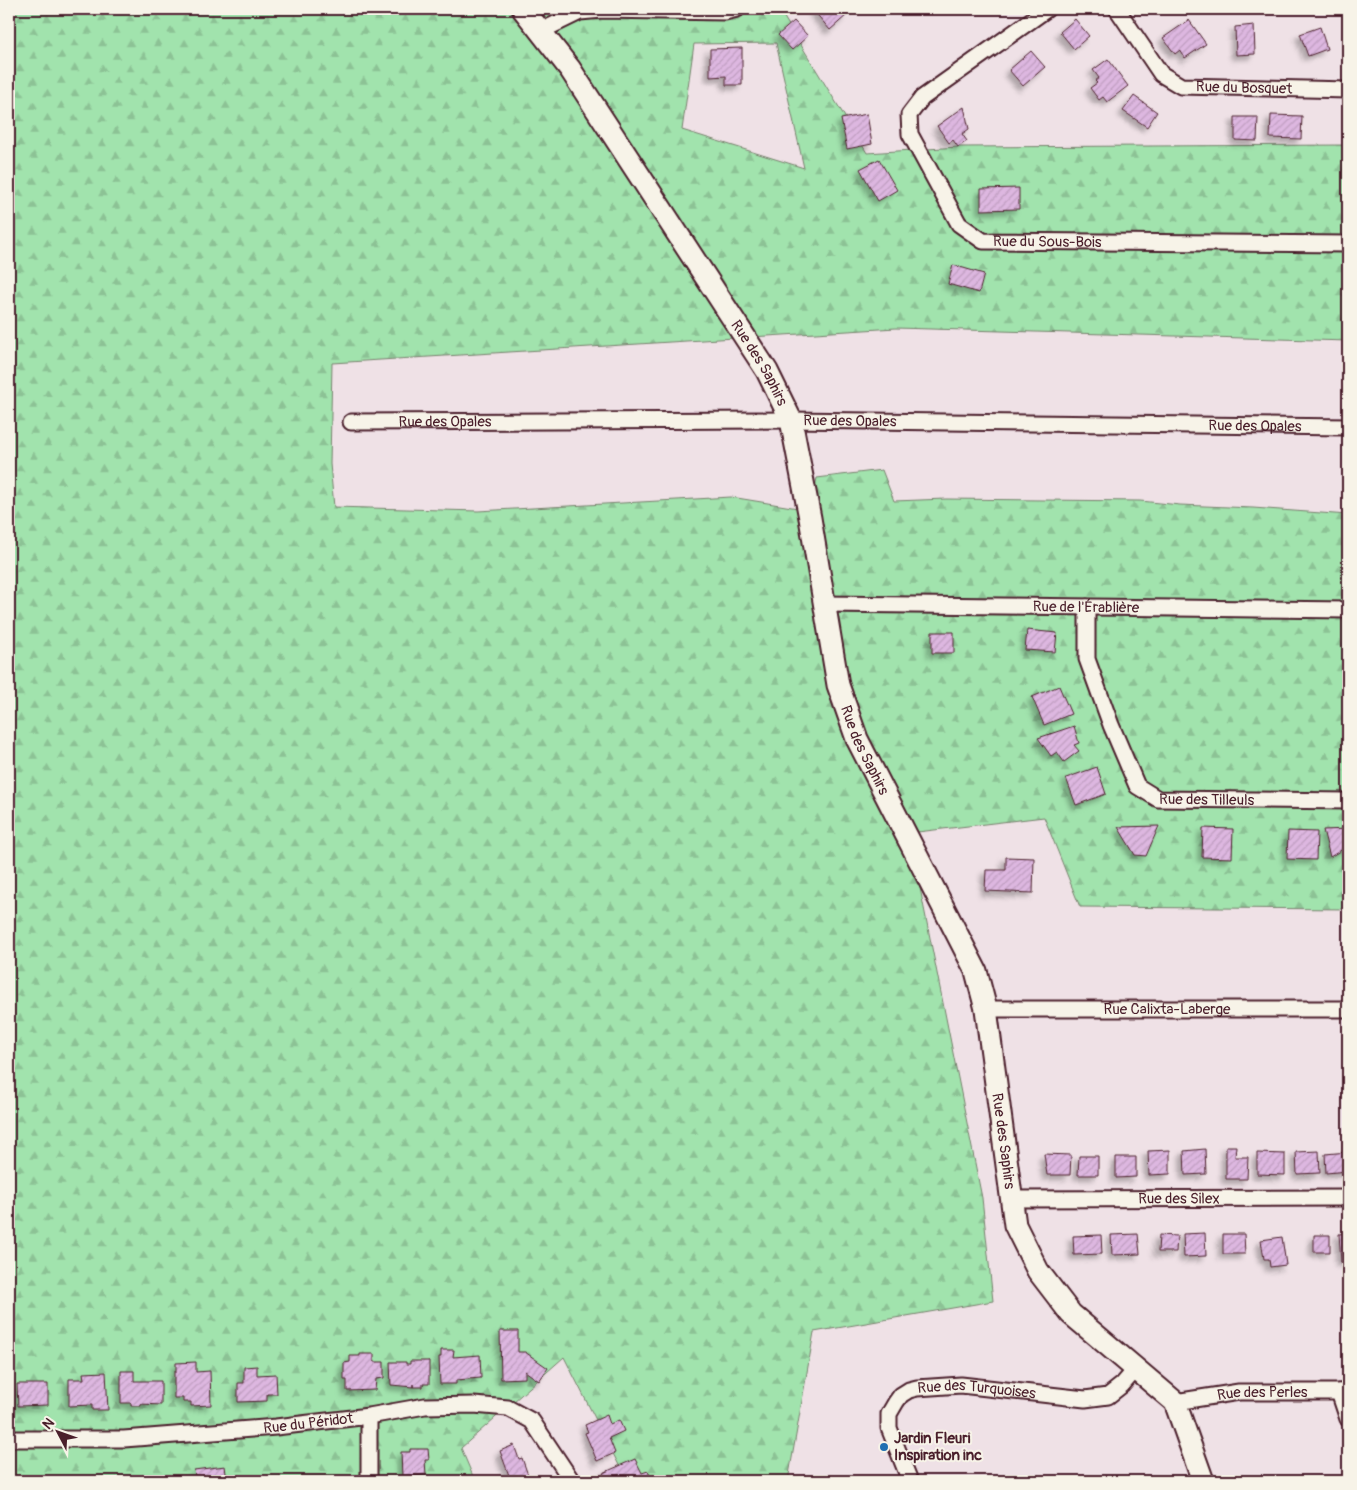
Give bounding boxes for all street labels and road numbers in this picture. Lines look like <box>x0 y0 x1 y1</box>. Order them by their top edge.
street label: Rue du Bosquet <box>1196 77 1294 99</box>
street label: Rue du Sous-Bois <box>993 232 1102 252</box>
street label: Rue des Saphirs <box>726 317 792 409</box>
street label: Rue des Opales <box>803 411 897 431</box>
street label: Rue des Opales <box>398 412 492 432</box>
street label: Rue des Opales <box>1208 416 1302 436</box>
street label: Rue de l'Érablière <box>1033 597 1140 618</box>
street label: Rue des Saphirs <box>836 703 893 799</box>
street label: Rue des Tilleuls <box>1159 790 1255 810</box>
street label: Rue Calixta-Laberge <box>1104 1000 1231 1019</box>
street label: Rue des Saphirs <box>987 1092 1019 1190</box>
street label: Rue des Silex <box>1138 1189 1220 1209</box>
street label: Rue des Turquoises <box>917 1376 1037 1403</box>
street label: Rue des Perles <box>1216 1383 1308 1405</box>
street label: Rue du Péridot <box>263 1409 355 1438</box>

